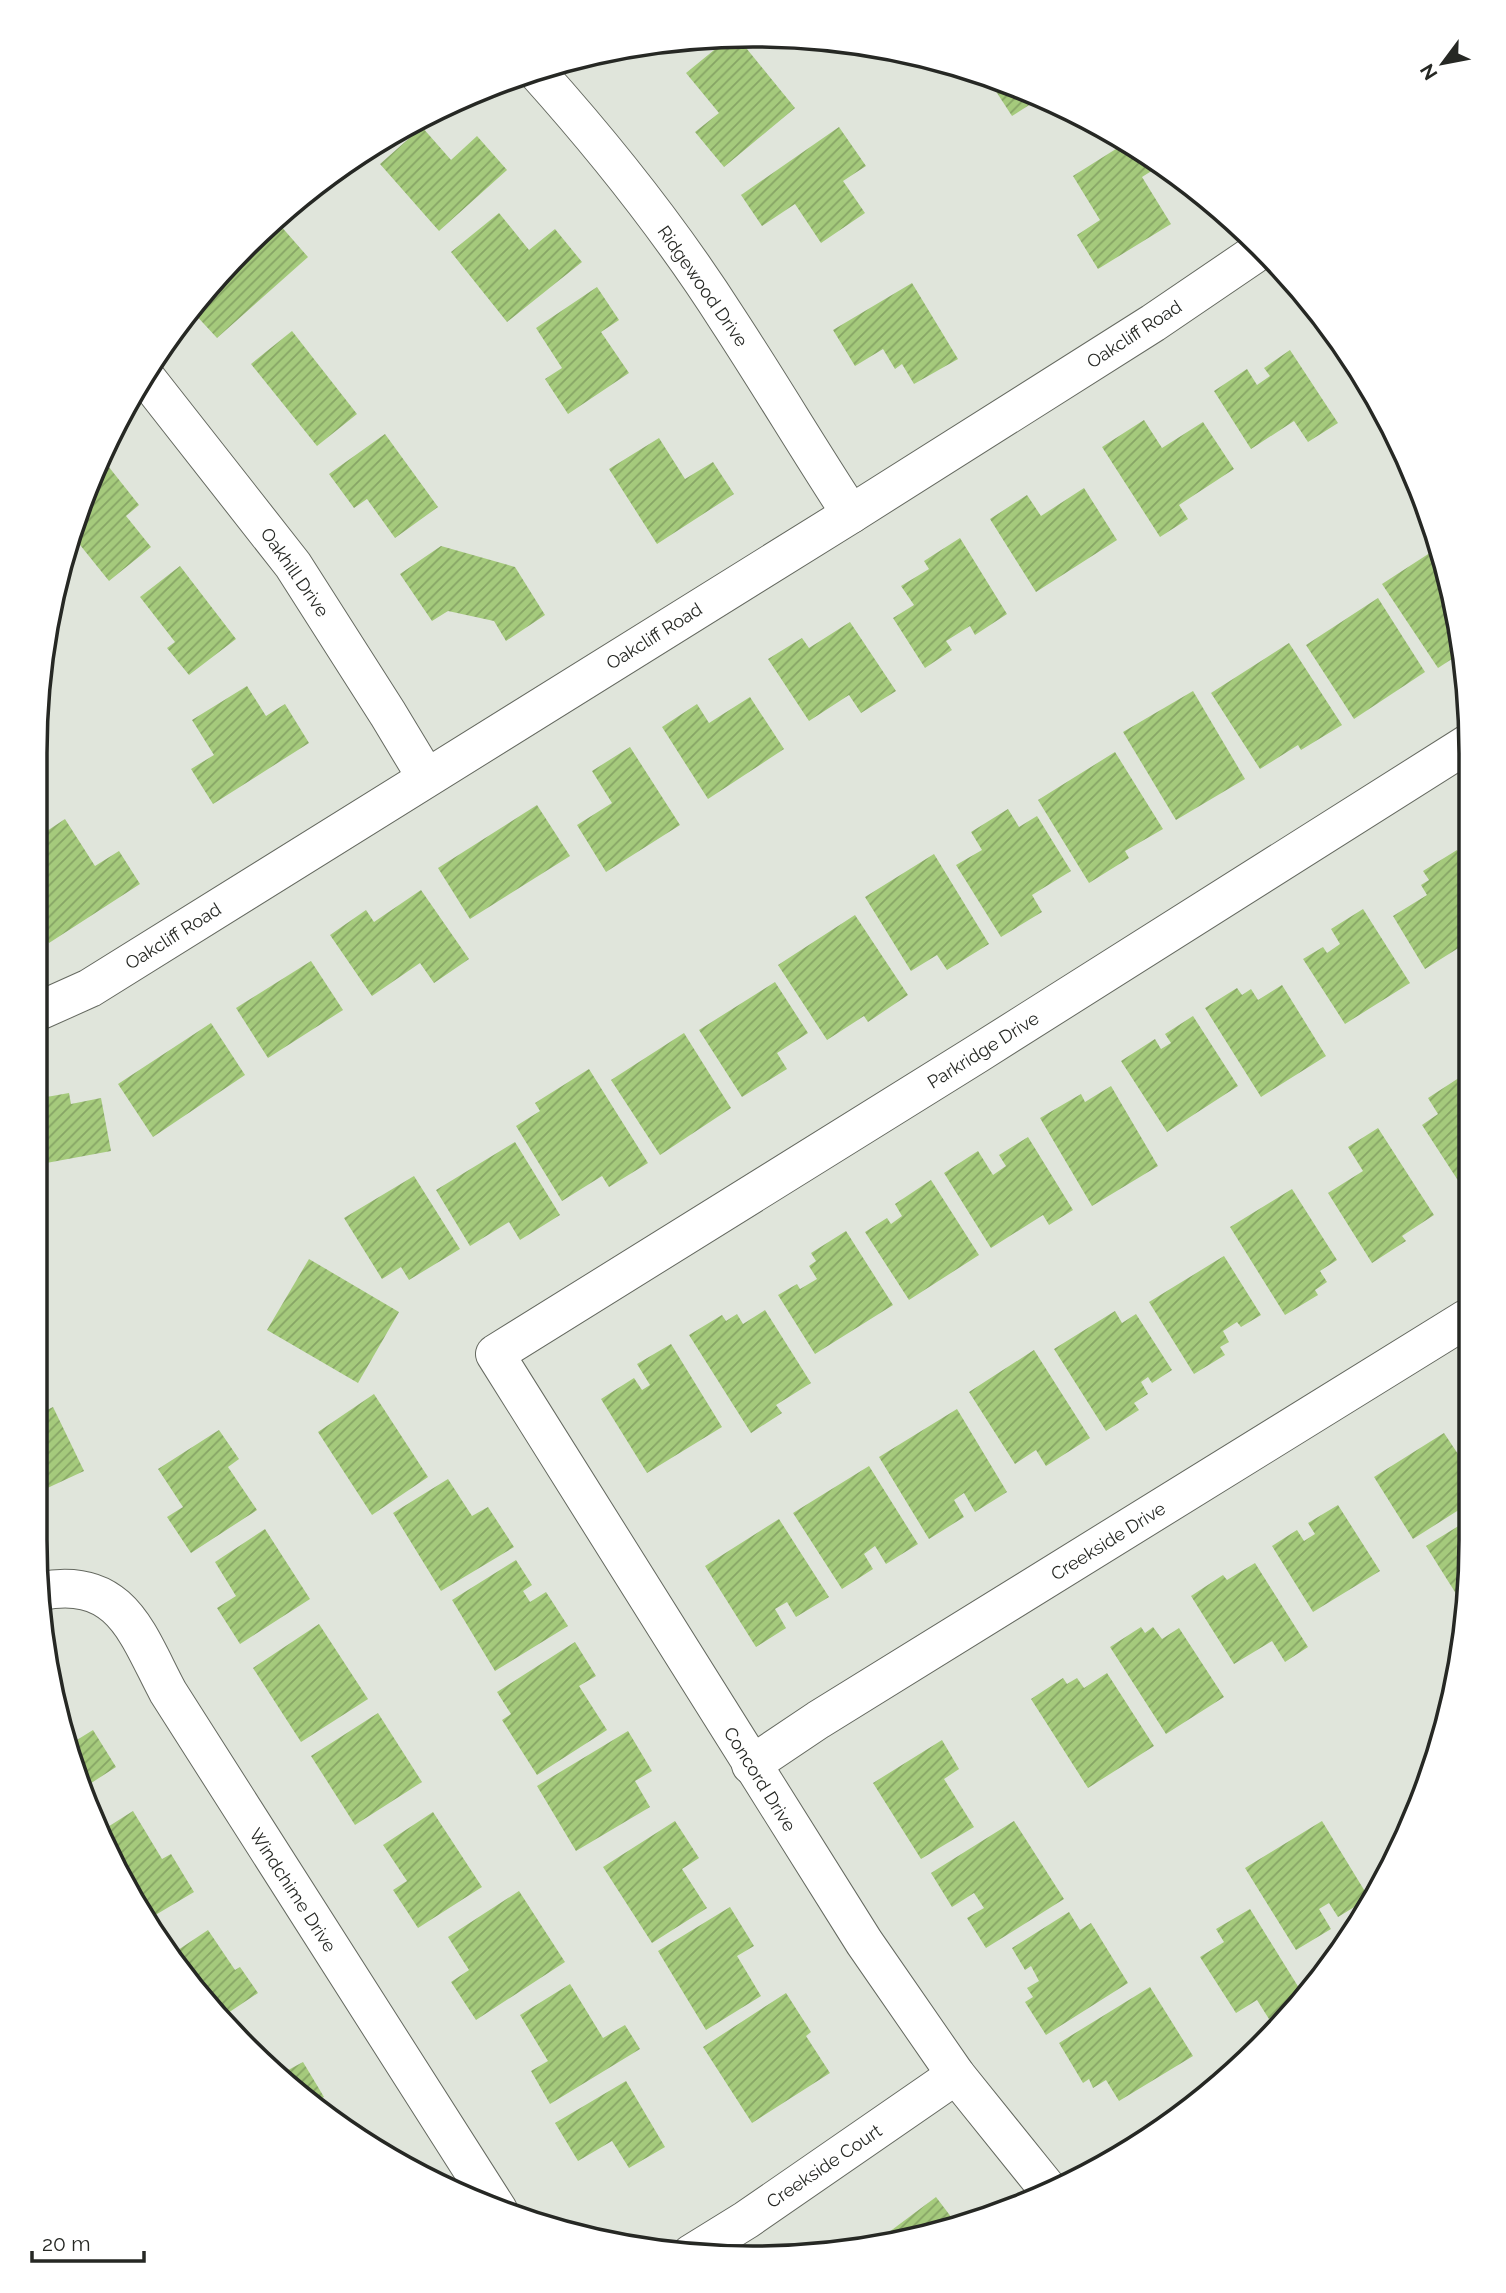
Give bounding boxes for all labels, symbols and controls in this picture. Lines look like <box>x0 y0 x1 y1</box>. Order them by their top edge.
north arrow <box>1408 28 1478 98</box>
text: N <box>1415 60 1442 84</box>
street label: Ridgewood Drive <box>653 222 753 351</box>
street label: Oakcliff Road <box>1083 296 1185 372</box>
street label: Oakhill Drive <box>257 523 334 621</box>
street label: Oakcliff Road <box>602 598 706 674</box>
street label: Oakcliff Road <box>121 898 225 974</box>
street label: Parkridge Drive <box>923 1007 1043 1093</box>
street label: Creekside Drive <box>1047 1497 1169 1585</box>
street label: Concord Drive <box>720 1723 801 1835</box>
street label: Windchime Drive <box>245 1824 341 1956</box>
street label: Creekside Court <box>763 2120 885 2212</box>
scale bar <box>32 2220 144 2264</box>
text: 20 m <box>42 2231 90 2256</box>

